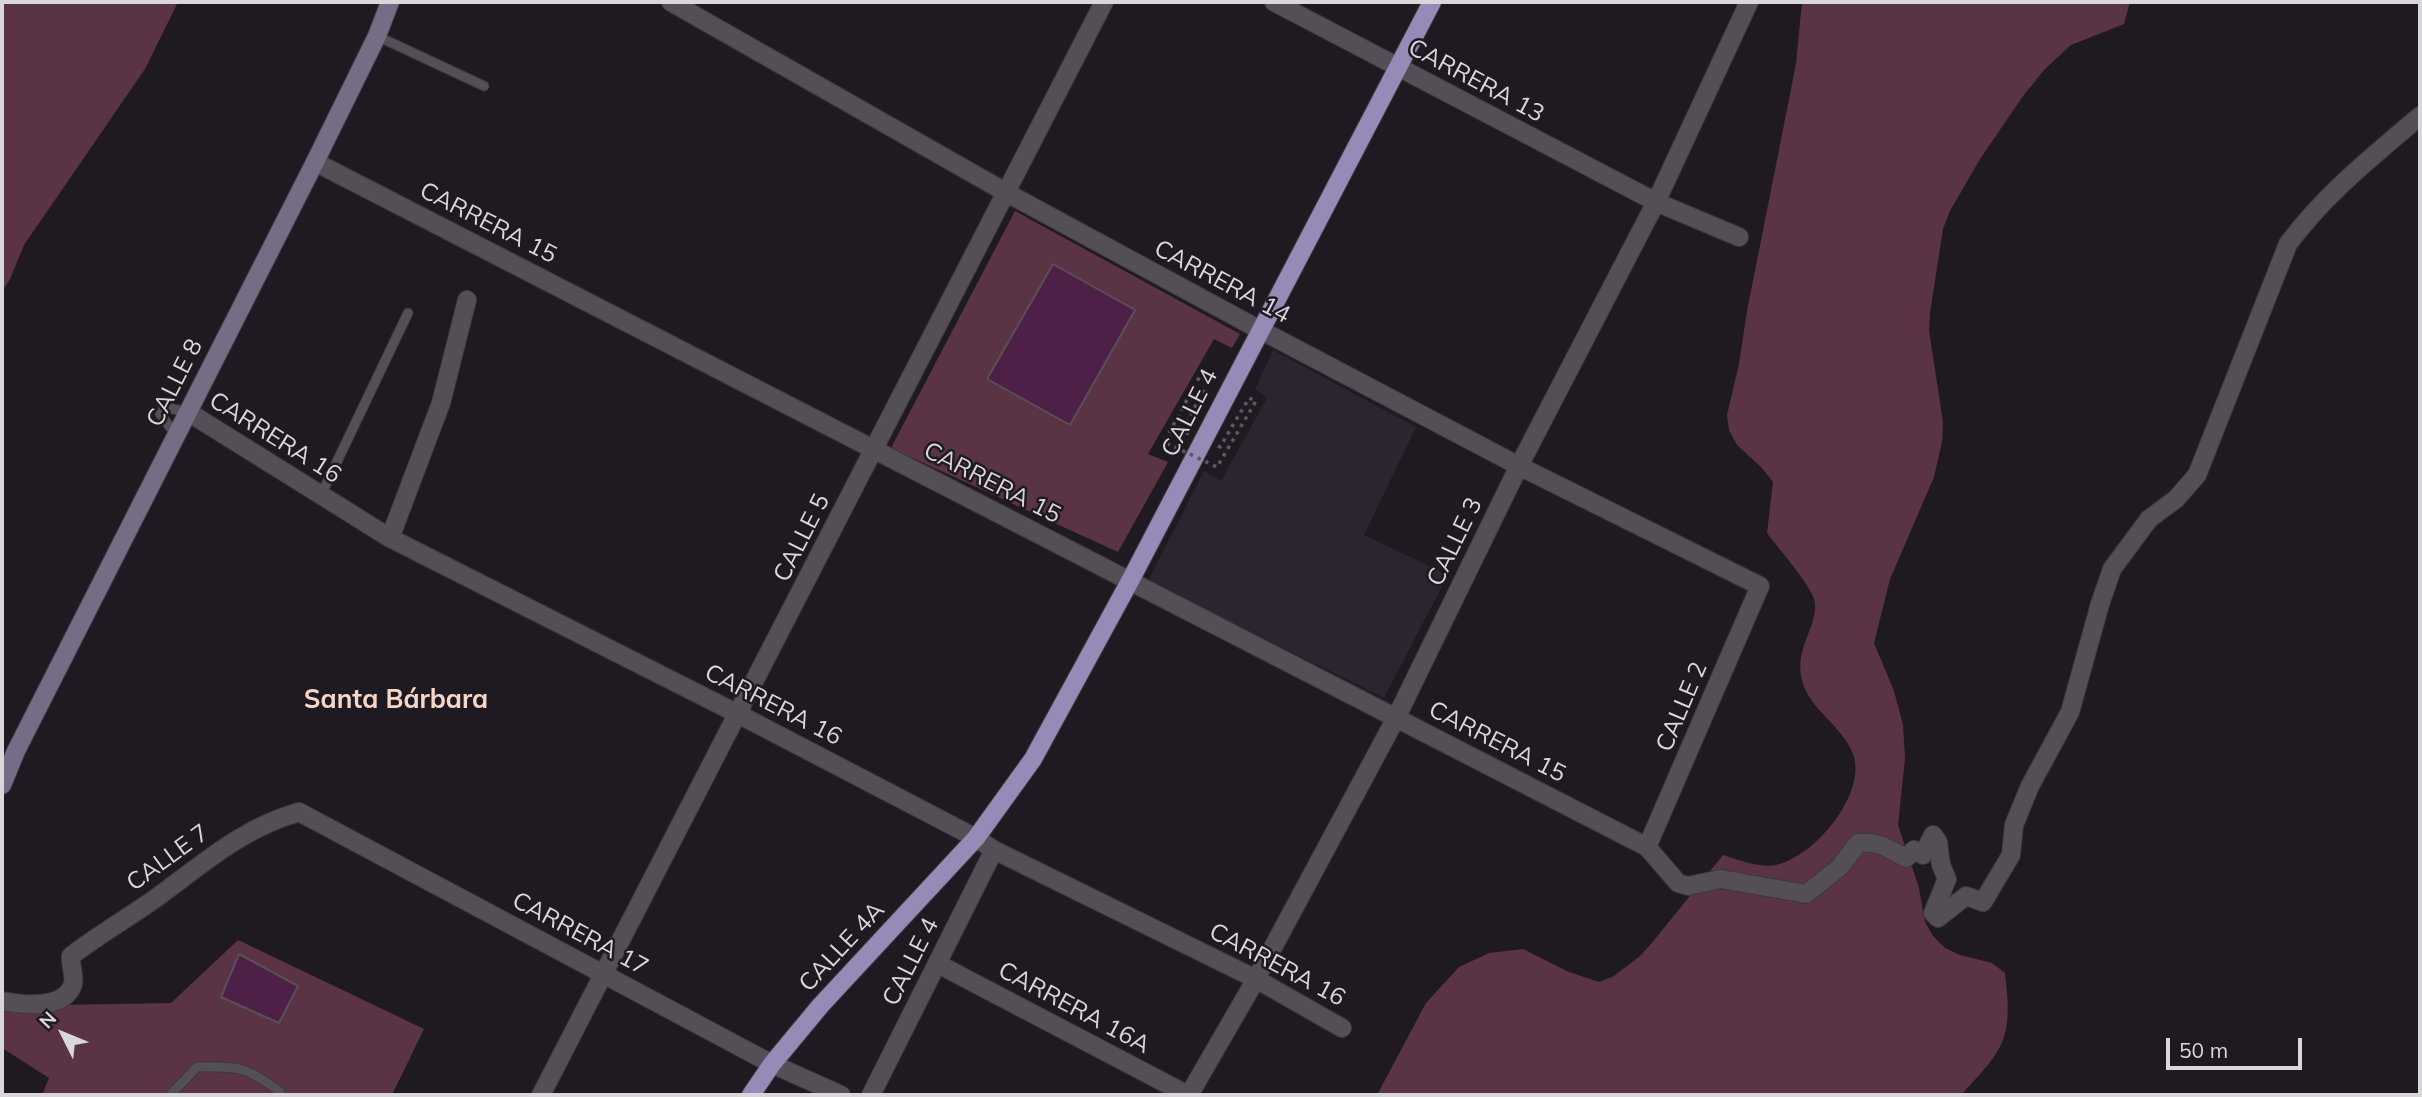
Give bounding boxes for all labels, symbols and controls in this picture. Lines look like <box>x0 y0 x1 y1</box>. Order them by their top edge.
street label: CARRERA 13 <box>1403 33 1549 129</box>
street label: CARRERA 15 <box>415 176 561 270</box>
street label: CARRERA 14 <box>1149 234 1295 330</box>
street label: CALLE 8 <box>141 334 209 432</box>
street label: CALLE 4 <box>1156 364 1224 462</box>
street label: CARRERA 16 <box>204 386 346 490</box>
street label: CARRERA 15 <box>919 436 1065 530</box>
street label: CALLE 5 <box>768 489 836 587</box>
street label: CALLE 3 <box>1421 493 1489 591</box>
street label: CARRERA 16 <box>700 658 846 752</box>
street label: CALLE 2 <box>1650 658 1714 756</box>
district label: Santa Bárbara <box>304 684 488 716</box>
street label: CARRERA 15 <box>1424 695 1570 789</box>
street label: CALLE 7 <box>121 819 215 897</box>
street label: CARRERA 17 <box>507 886 653 982</box>
street label: CALLE 4A <box>793 896 891 998</box>
street label: CALLE 4 <box>877 913 945 1011</box>
street label: CARRERA 16 <box>1204 917 1350 1013</box>
street label: CARRERA 16A <box>993 956 1155 1060</box>
north arrow <box>28 999 98 1069</box>
text: N <box>34 1006 61 1033</box>
scale bar <box>2170 1024 2306 1068</box>
text: 50 m <box>2179 1037 2228 1063</box>

